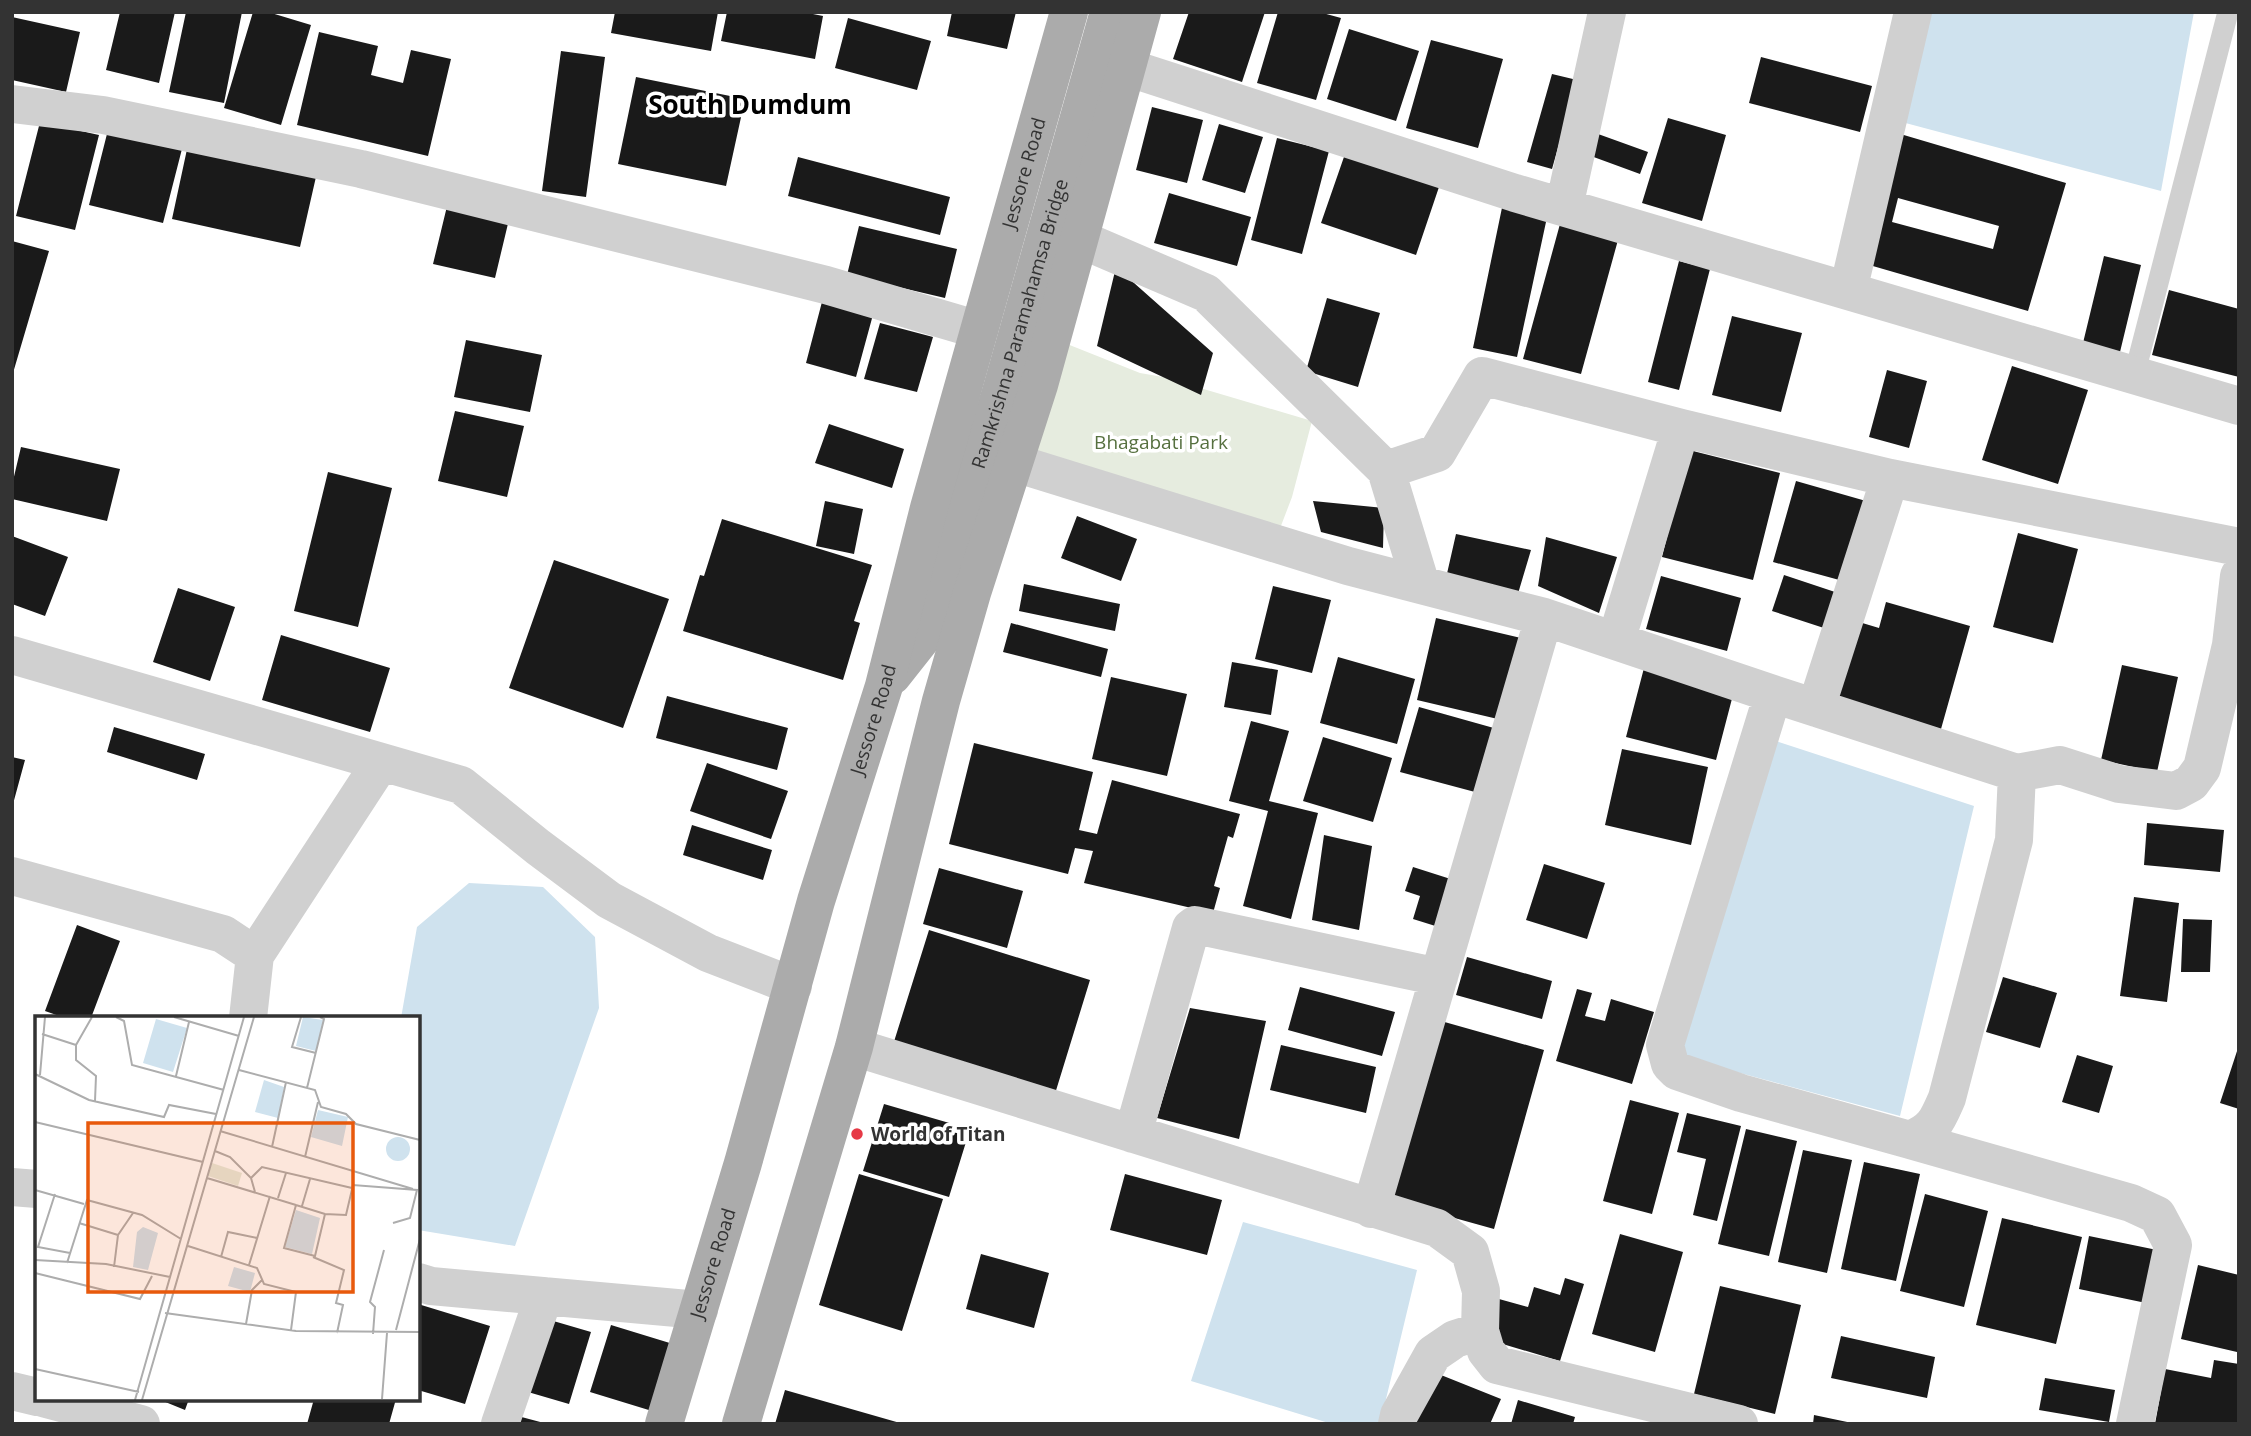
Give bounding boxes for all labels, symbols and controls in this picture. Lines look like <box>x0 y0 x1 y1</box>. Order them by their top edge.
district label: South Dumdum <box>648 86 852 122</box>
street label: Jessore Road <box>995 114 1052 233</box>
street label: Ramkrishna Paramahamsa Bridge <box>965 176 1074 472</box>
park label: Bhagabati Park <box>1094 429 1228 455</box>
street label: Jessore Road <box>843 662 902 780</box>
inset map <box>35 1016 420 1401</box>
place label: World of Titan <box>871 1121 1006 1147</box>
marker: World of Titan <box>849 1126 865 1142</box>
street label: Jessore Road <box>683 1205 742 1323</box>

